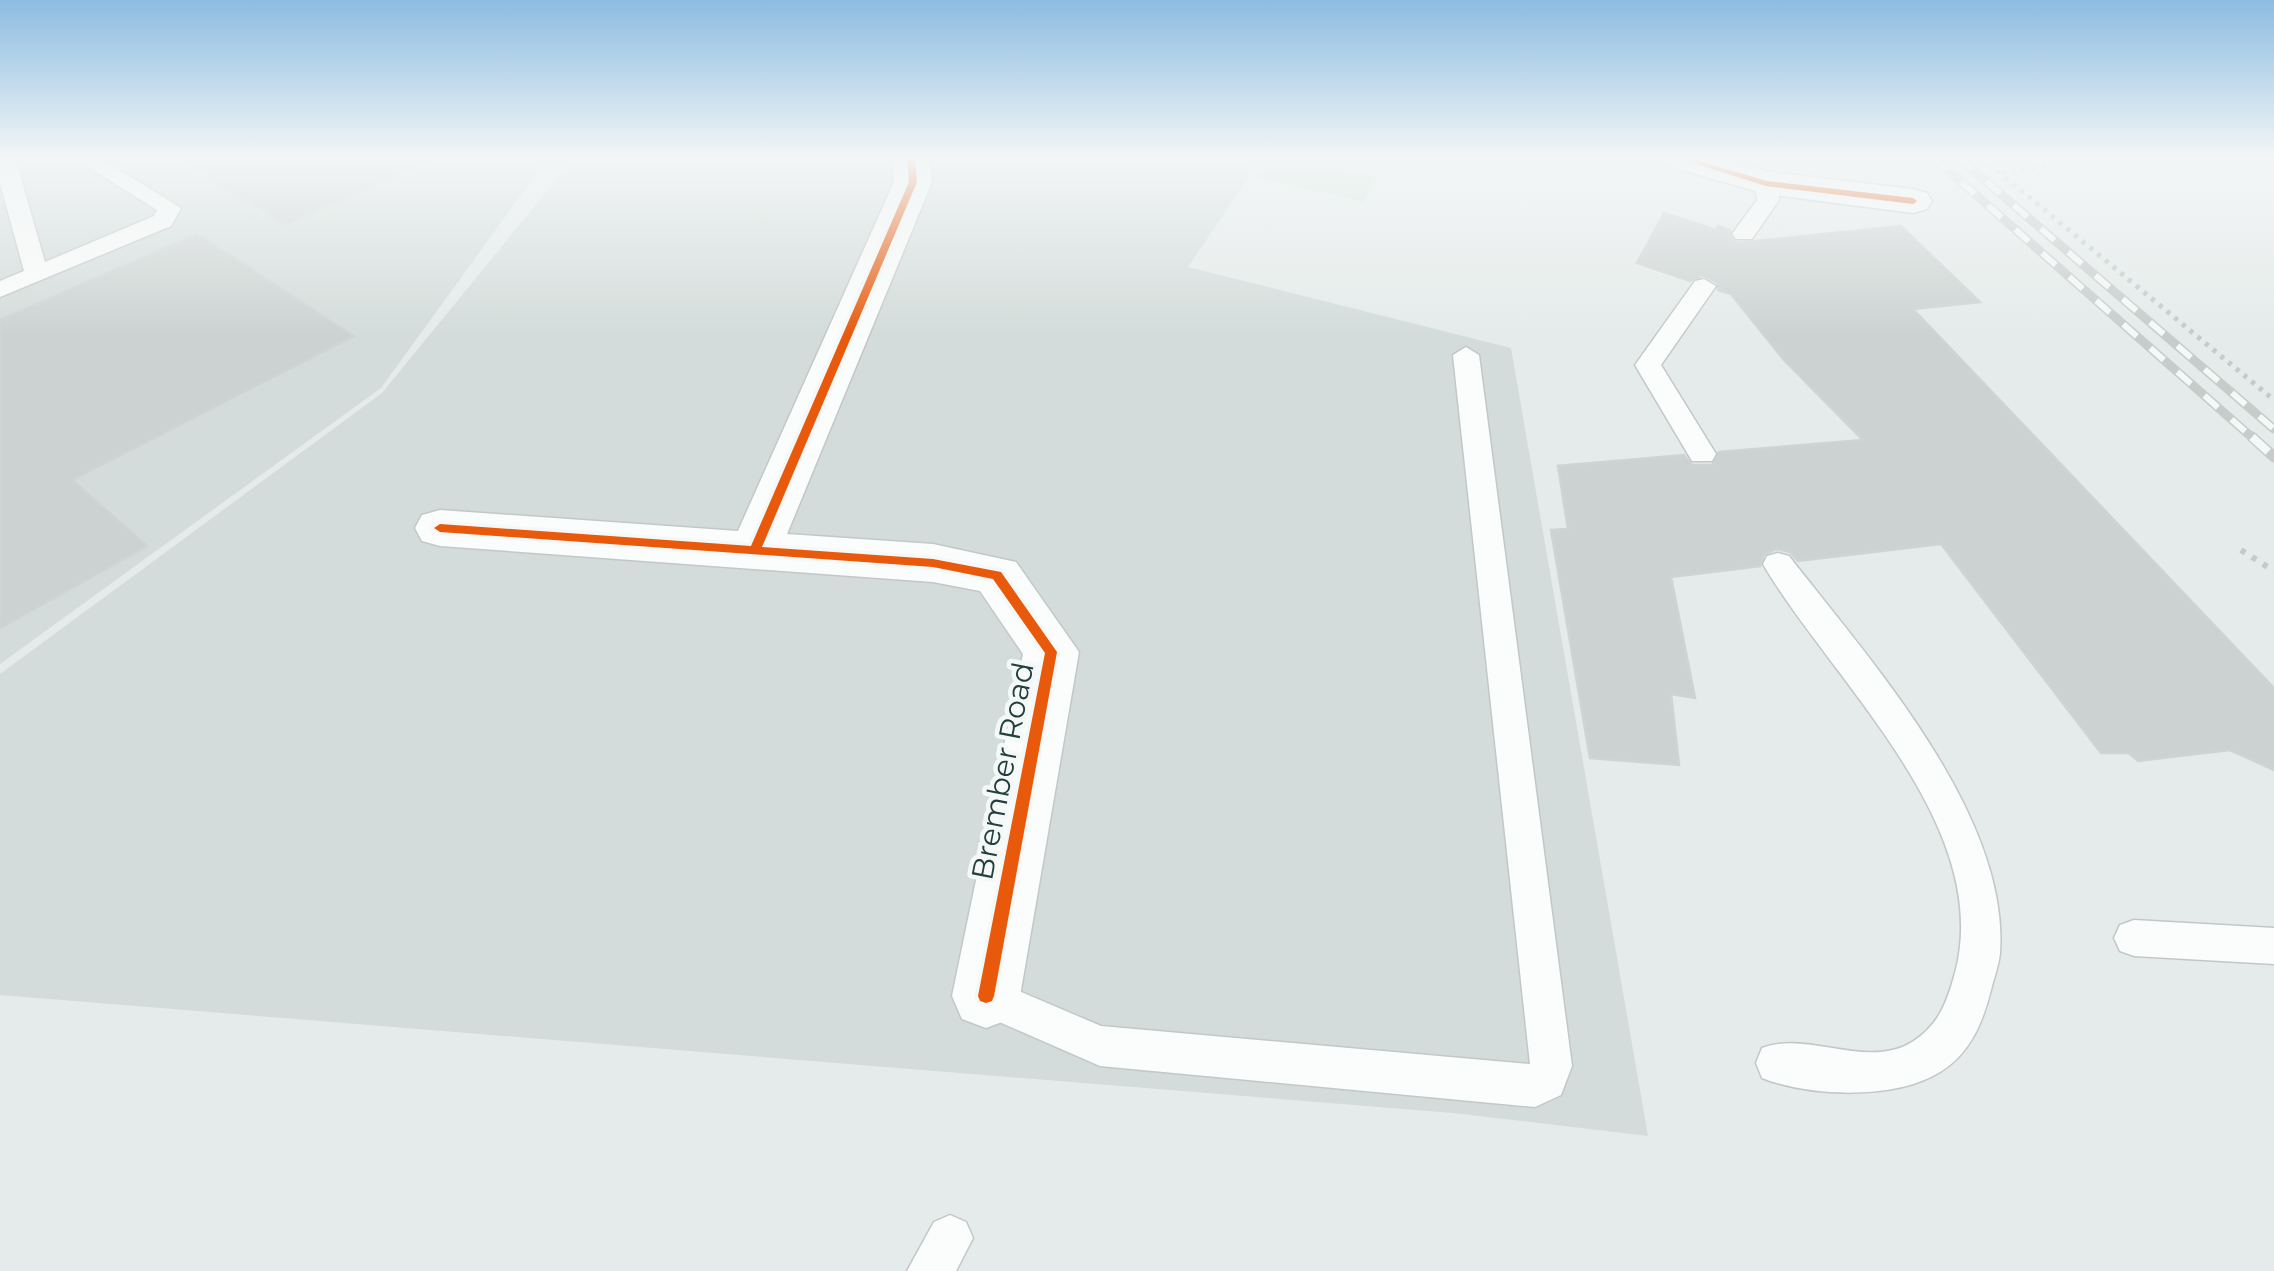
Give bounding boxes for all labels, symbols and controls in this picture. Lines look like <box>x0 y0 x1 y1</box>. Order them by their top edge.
street label: Brember Road <box>963 659 1042 883</box>

